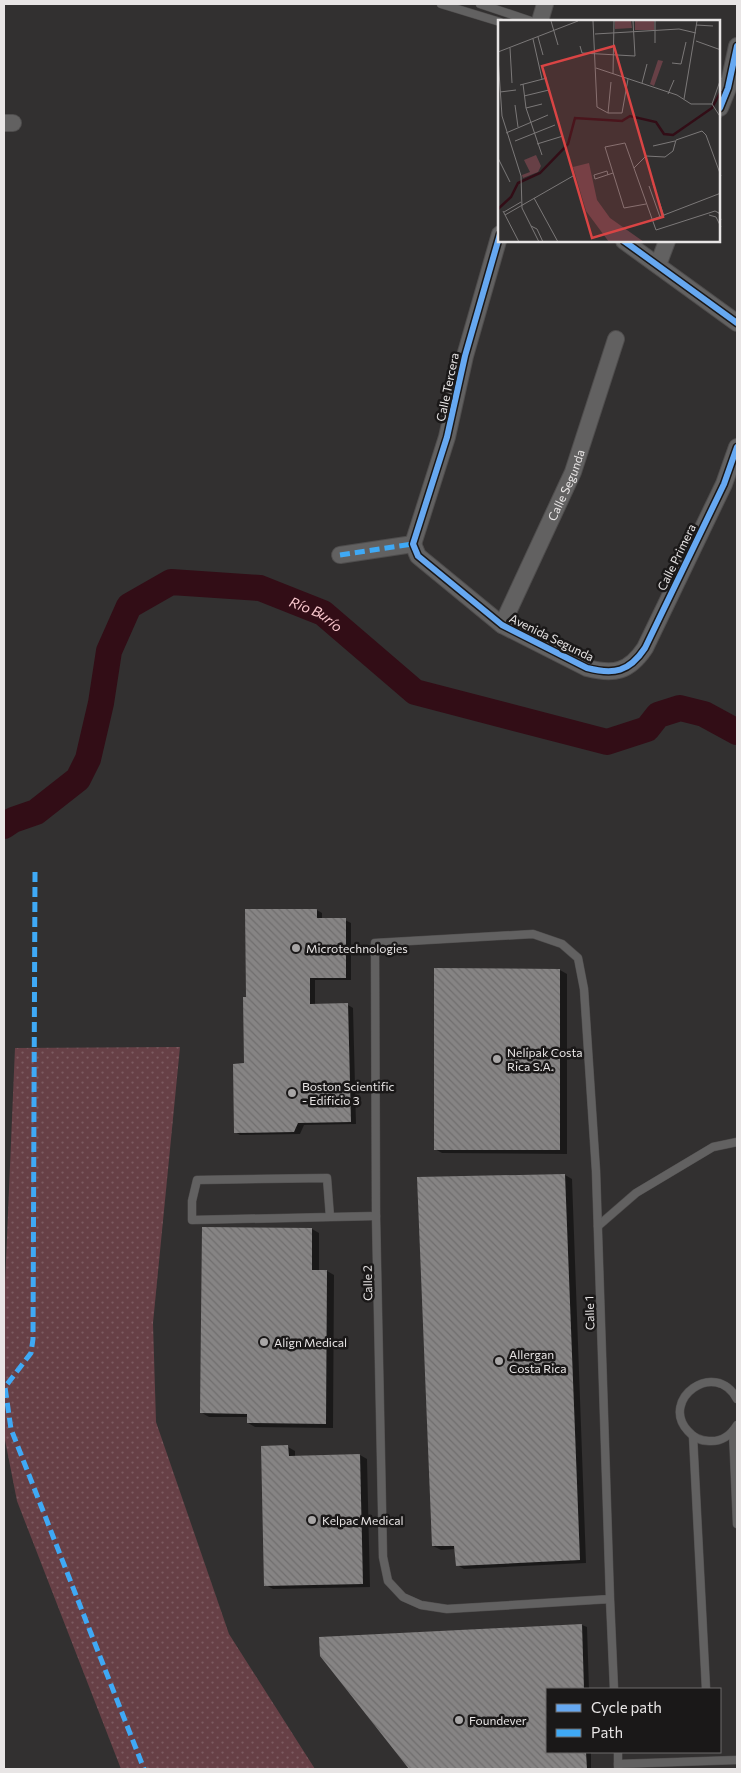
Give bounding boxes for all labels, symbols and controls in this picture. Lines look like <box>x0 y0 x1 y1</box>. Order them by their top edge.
inset map <box>498 20 721 242</box>
street label: Calle Tercera <box>433 351 461 423</box>
street label: Calle Segunda <box>544 448 587 523</box>
street label: Calle Primera <box>654 521 698 593</box>
water label: Río Burío <box>287 592 346 635</box>
street label: Avenida Segunda <box>507 610 597 664</box>
place label: Microtechnologies <box>306 941 408 955</box>
marker: Microtechnologies <box>290 942 302 954</box>
place label: Nelipak Costa Rica S.A. <box>507 1045 583 1073</box>
marker: Nelipak Costa Rica S.A. <box>491 1053 503 1065</box>
place label: Boston Scientific - Edificio 3 <box>302 1079 394 1107</box>
marker: Boston Scientific - Edificio 3 <box>286 1087 298 1099</box>
street label: Calle 2 <box>360 1265 374 1301</box>
street label: Calle 1 <box>581 1296 597 1330</box>
place label: Align Medical <box>274 1335 347 1349</box>
marker: Align Medical <box>258 1336 270 1348</box>
place label: Allergan Costa Rica <box>509 1347 567 1375</box>
marker: Allergan Costa Rica <box>493 1355 505 1367</box>
place label: Kelpac Medical <box>322 1513 404 1527</box>
marker: Kelpac Medical <box>306 1514 318 1526</box>
legend <box>546 1688 721 1753</box>
text: Cycle path <box>591 1698 662 1716</box>
place label: Foundever <box>469 1713 527 1727</box>
marker: Foundever <box>453 1714 465 1726</box>
text: Path <box>591 1723 623 1741</box>

